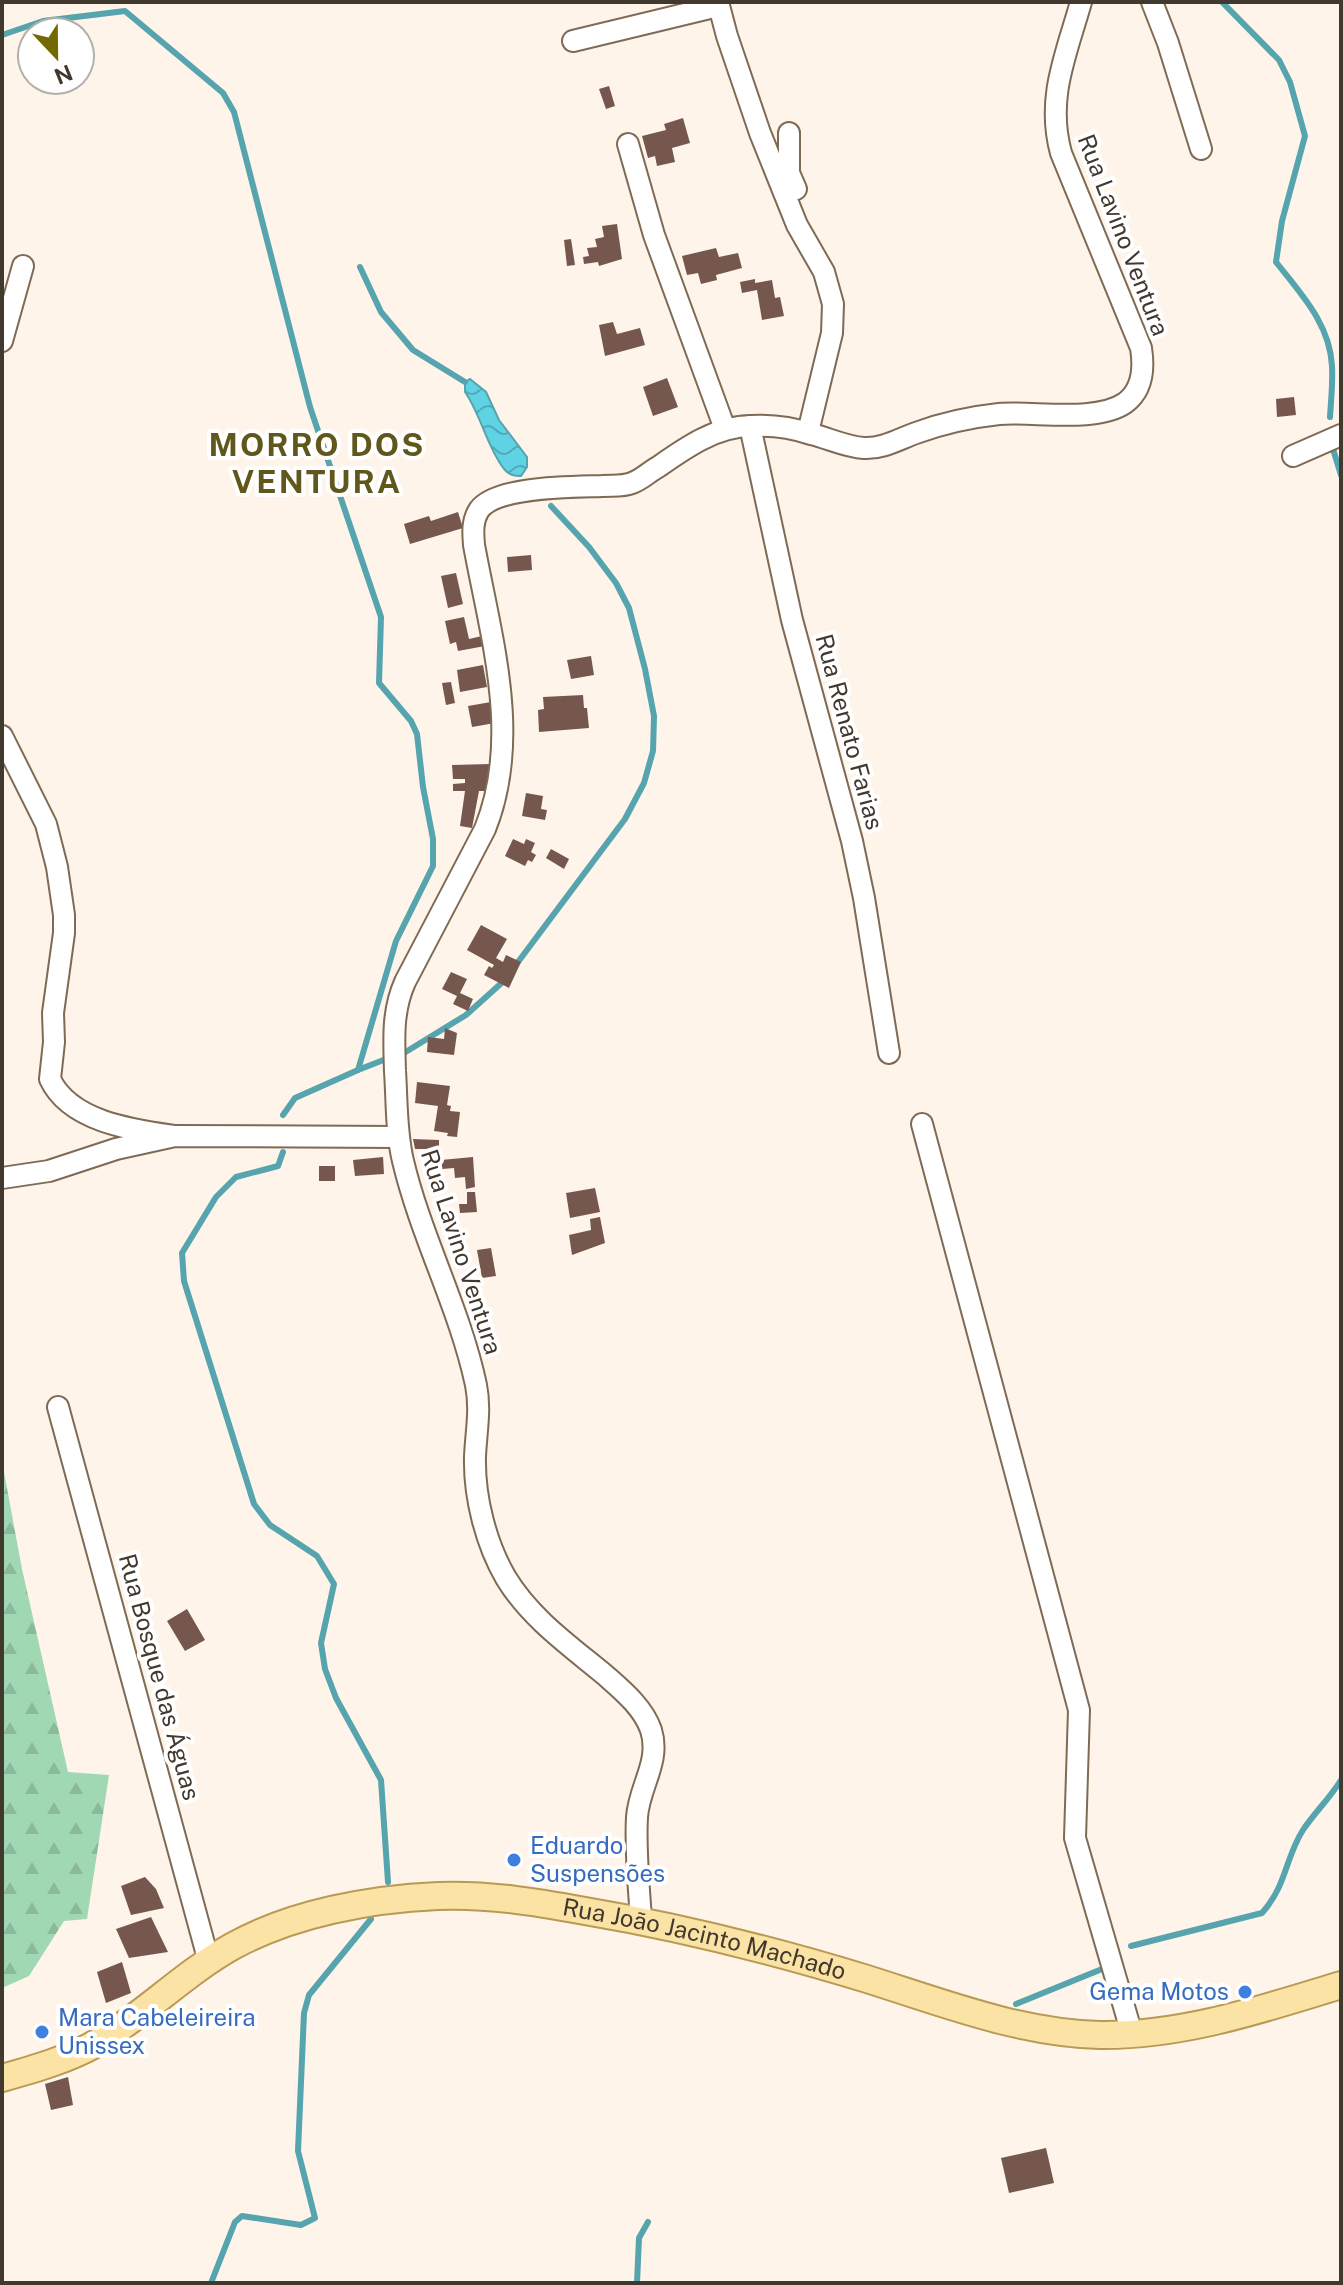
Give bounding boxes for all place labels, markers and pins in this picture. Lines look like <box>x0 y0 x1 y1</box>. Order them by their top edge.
place label: Eduardo Suspensões <box>530 1831 665 1887</box>
marker: Eduardo Suspensões <box>505 1851 523 1869</box>
place label: Gema Motos <box>1089 1977 1229 2005</box>
marker: Gema Motos <box>1236 1983 1254 2001</box>
place label: Mara Cabeleireira Unissex <box>58 2003 256 2059</box>
marker: Mara Cabeleireira Unissex <box>33 2023 51 2041</box>

